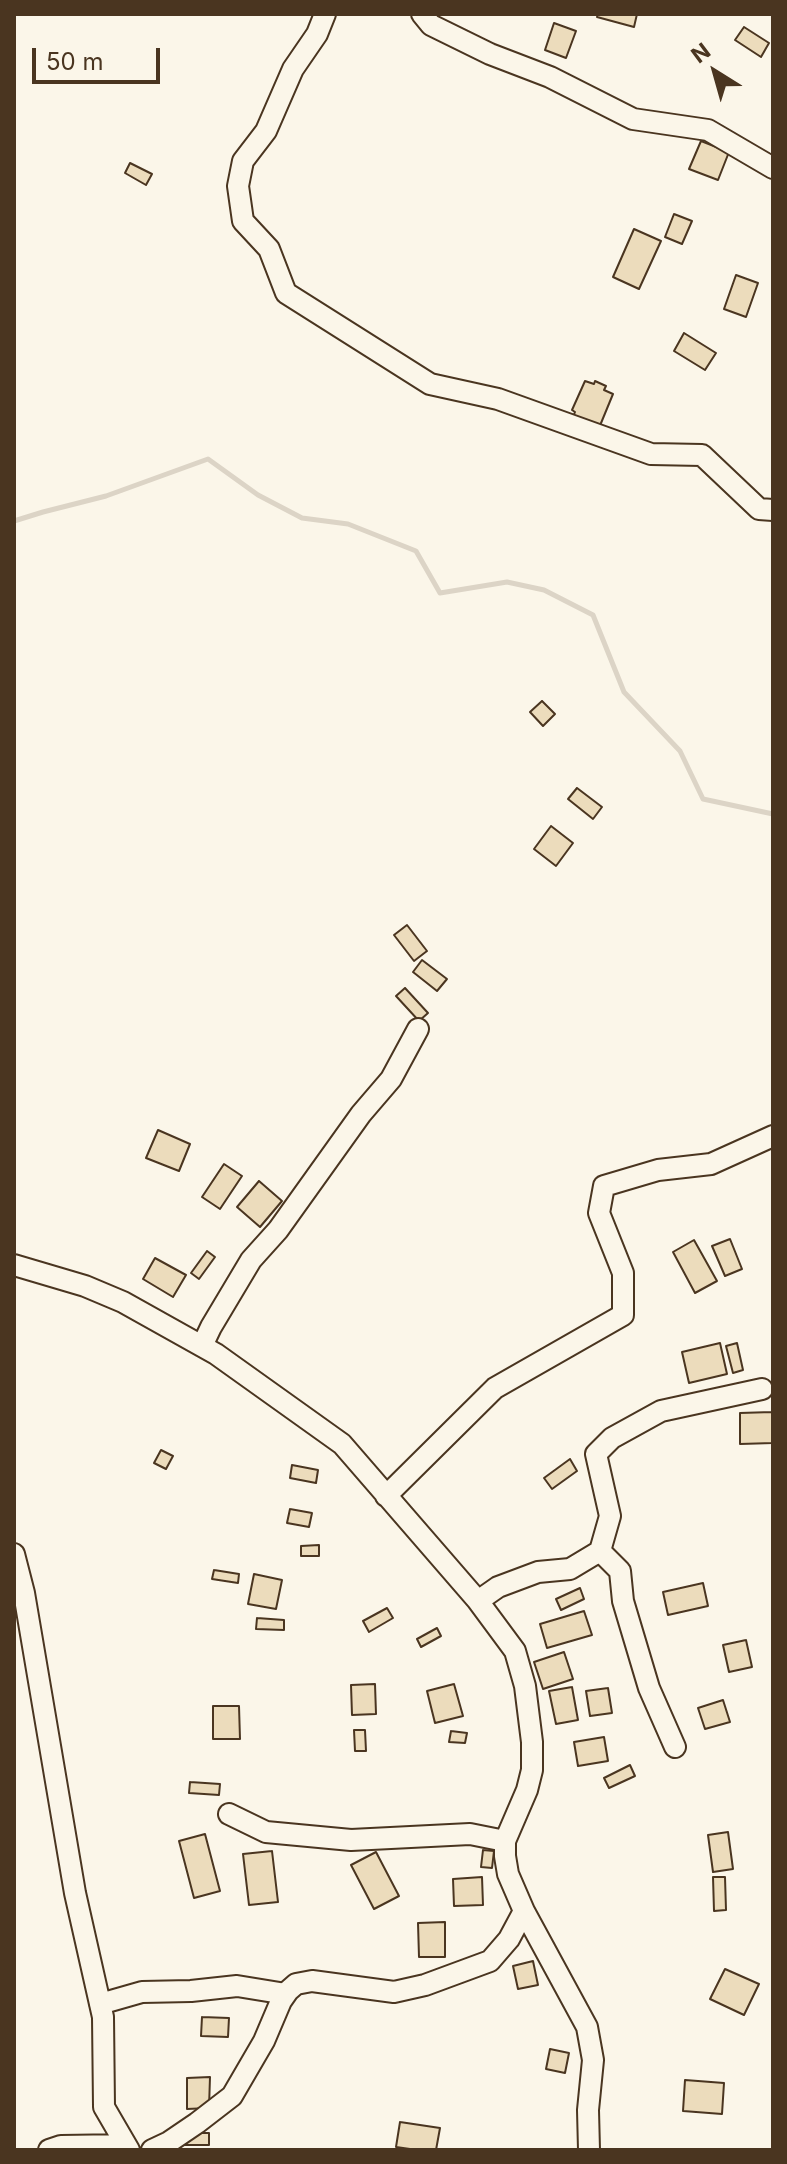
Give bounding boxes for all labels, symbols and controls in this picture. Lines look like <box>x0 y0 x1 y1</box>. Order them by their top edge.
scale bar <box>36 32 164 82</box>
north arrow <box>675 32 755 112</box>
text: N <box>686 37 715 68</box>
text: 50 m <box>46 47 104 76</box>

